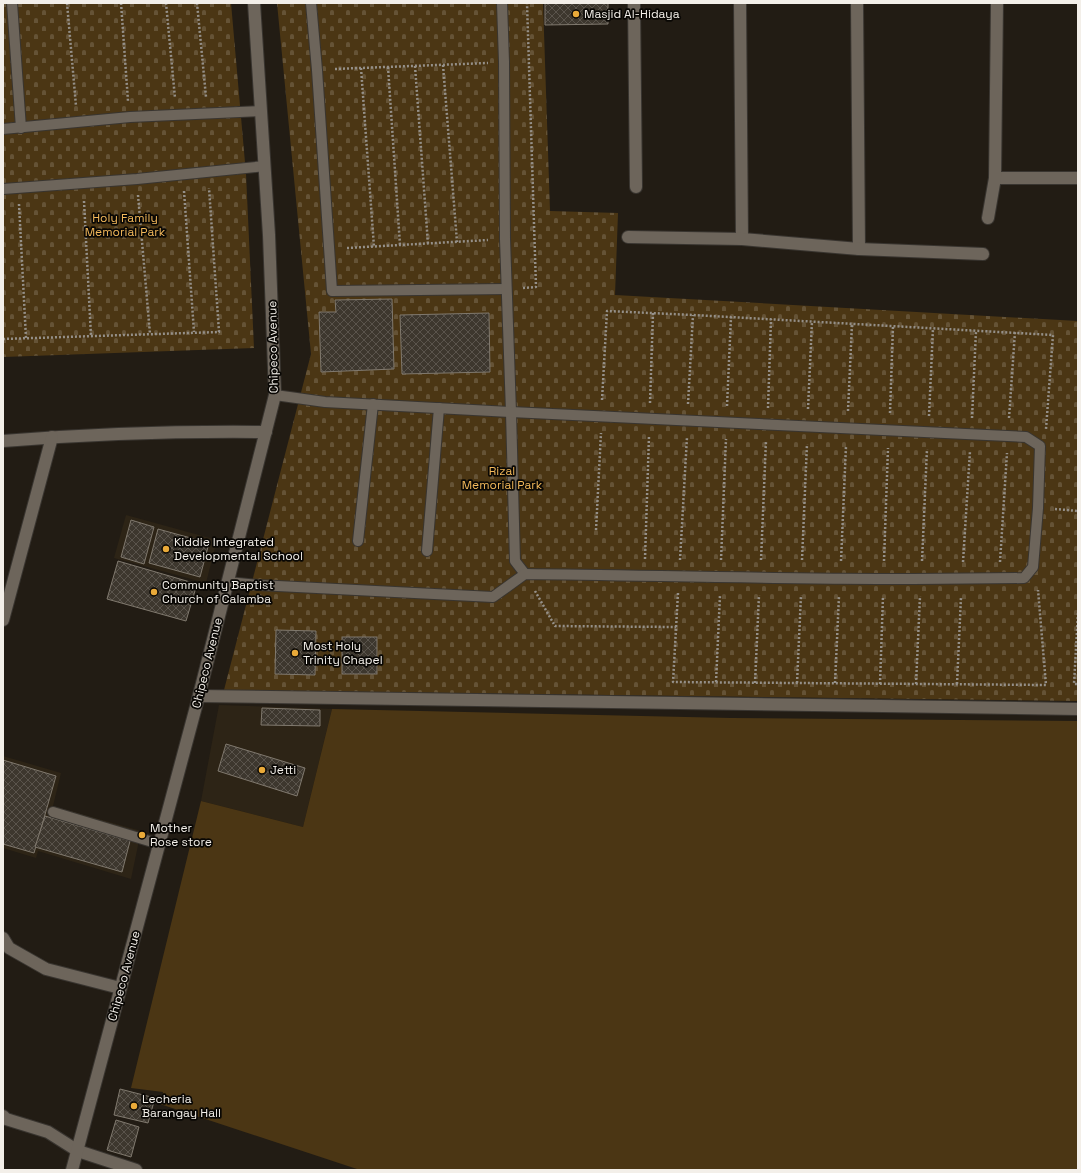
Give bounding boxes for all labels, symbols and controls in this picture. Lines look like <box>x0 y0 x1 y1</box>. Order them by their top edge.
place label: Masjid Al-Hidaya <box>584 6 680 22</box>
marker: Masjid Al-Hidaya <box>571 9 581 19</box>
park label: Holy Family Memorial Park <box>85 210 166 240</box>
street label: Chipeco Avenue <box>264 301 282 393</box>
park label: Rizal Memorial Park <box>462 463 543 493</box>
place label: Kiddie Integrated Developmental School <box>174 534 303 564</box>
marker: Kiddie Integrated Developmental School <box>161 544 171 554</box>
place label: Community Baptist Church of Calamba <box>162 577 274 607</box>
marker: Community Baptist Church of Calamba <box>149 587 159 597</box>
street label: Chipeco Avenue <box>188 616 226 710</box>
place label: Most Holy Trinity Chapel <box>303 638 383 668</box>
marker: Most Holy Trinity Chapel <box>290 648 300 658</box>
place label: Jetti <box>270 762 296 778</box>
marker: Jetti <box>257 765 267 775</box>
place label: Mother Rose store <box>150 820 212 850</box>
marker: Mother Rose store <box>137 830 147 840</box>
street label: Chipeco Avenue <box>104 929 144 1023</box>
place label: Lecheria Barangay Hall <box>142 1091 221 1121</box>
marker: Lecheria Barangay Hall <box>129 1101 139 1111</box>

